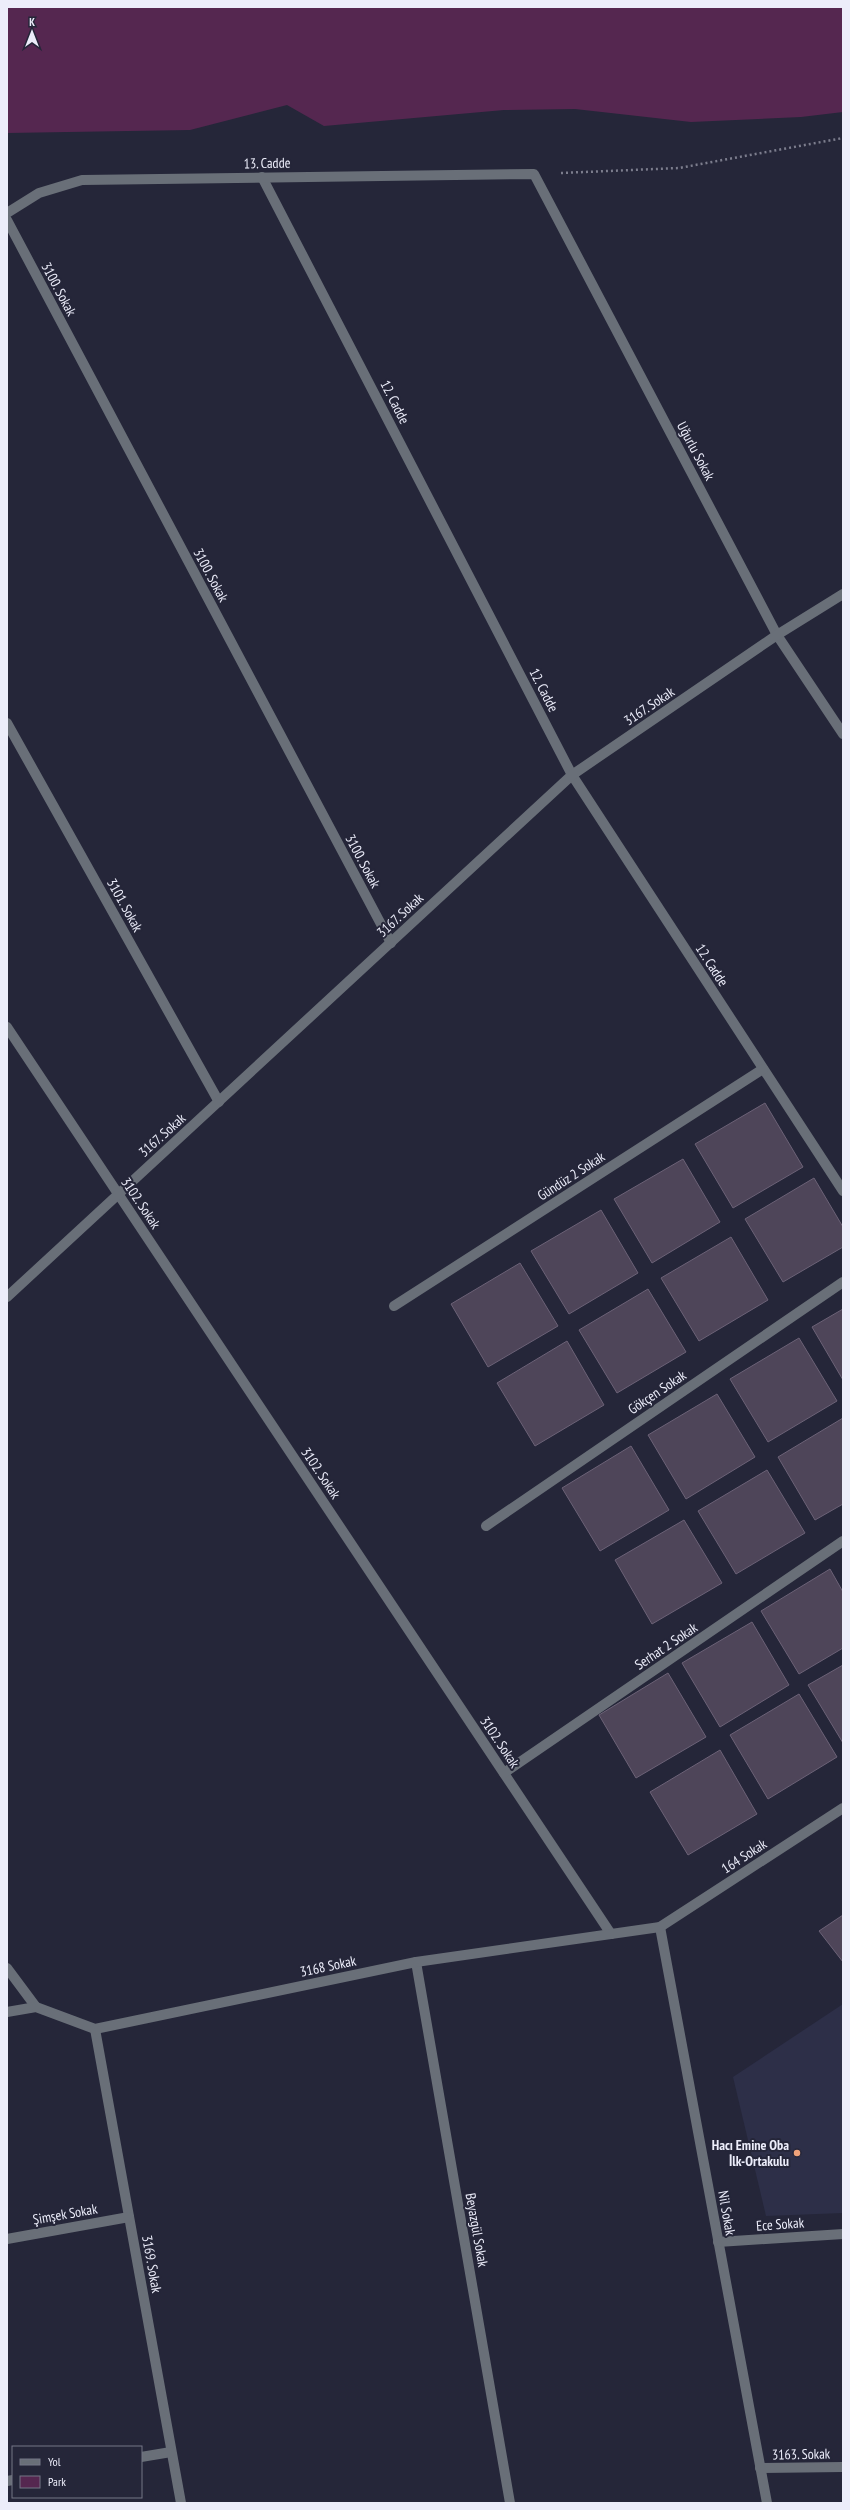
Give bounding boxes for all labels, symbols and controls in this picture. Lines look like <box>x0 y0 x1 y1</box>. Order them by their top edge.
north arrow <box>12 12 52 52</box>
text: K <box>29 15 35 29</box>
street label: 13. Cadde <box>243 154 291 172</box>
street label: 3100. Sokak <box>37 259 81 319</box>
street label: 12. Cadde <box>376 377 414 427</box>
street label: Uğurlu Sokak <box>673 418 719 484</box>
street label: 3100. Sokak <box>189 545 233 605</box>
street label: 12. Cadde <box>525 665 563 715</box>
street label: 3167. Sokak <box>620 682 678 729</box>
street label: 3100. Sokak <box>341 831 385 891</box>
street label: 3101. Sokak <box>103 875 147 935</box>
street label: 3167. Sokak <box>373 889 427 941</box>
street label: 12. Cadde <box>692 940 732 990</box>
street label: 3167. Sokak <box>135 1109 190 1161</box>
street label: Gündüz 2 Sokak <box>534 1147 609 1204</box>
street label: 3102. Sokak <box>117 1174 165 1233</box>
street label: Gökçen Sokak <box>624 1366 690 1418</box>
street label: 3102. Sokak <box>297 1444 345 1503</box>
street label: Serhat 2 Sokak <box>631 1618 701 1674</box>
street label: 3102. Sokak <box>476 1713 524 1772</box>
street label: 164 Sokak <box>718 1834 770 1877</box>
street label: 3168 Sokak <box>298 1951 358 1981</box>
place label: Hacı Emine Oba İlk-Ortakulu <box>712 2136 789 2170</box>
marker: Hacı Emine Oba İlk-Ortakulu <box>792 2148 802 2158</box>
street label: Nil Sokak <box>714 2189 740 2237</box>
street label: Beyazgül Sokak <box>462 2192 492 2269</box>
street label: Şimşek Sokak <box>31 2199 99 2229</box>
street label: Ece Sokak <box>755 2213 805 2235</box>
street label: 3169. Sokak <box>138 2234 166 2295</box>
street label: 3163. Sokak <box>772 2444 831 2464</box>
legend <box>12 2446 142 2498</box>
text: Yol <box>48 2454 61 2469</box>
text: Park <box>48 2474 66 2489</box>

